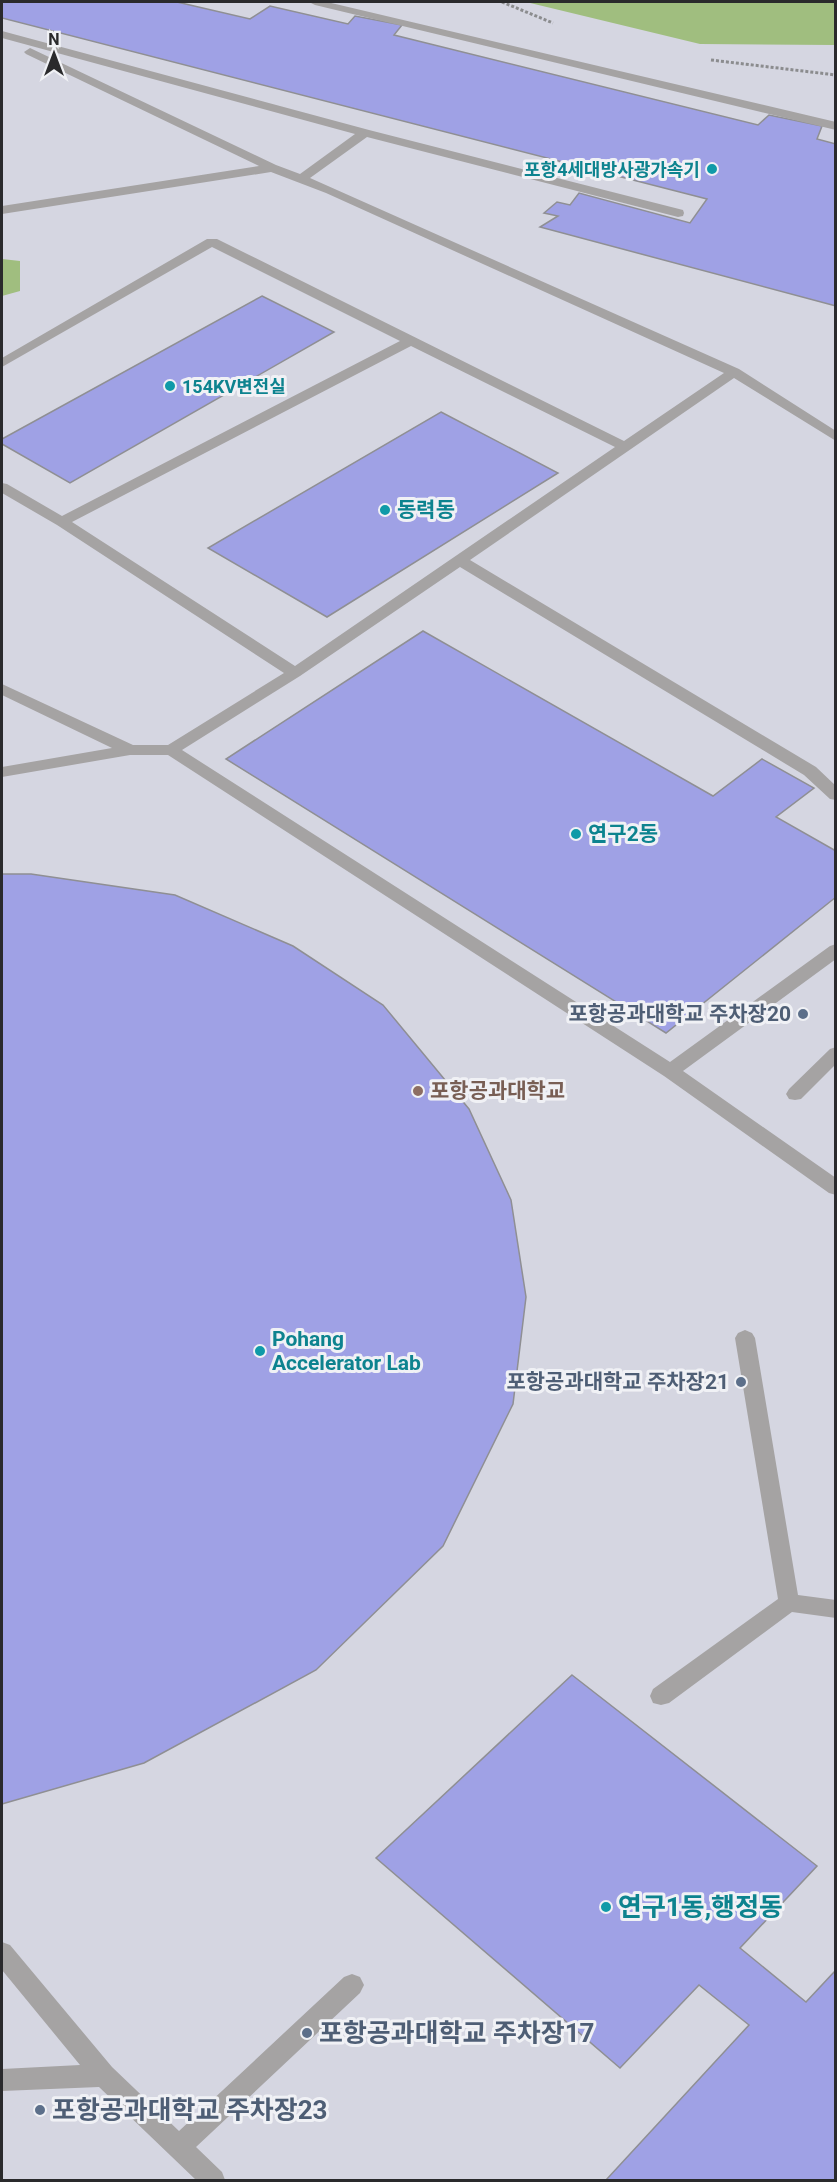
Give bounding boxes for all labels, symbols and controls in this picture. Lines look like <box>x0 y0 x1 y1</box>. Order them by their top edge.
north arrow <box>24 24 84 84</box>
text: N <box>48 30 60 49</box>
place label: 포항4세대방사광가속기 <box>524 159 700 180</box>
marker: 포항4세대방사광가속기 <box>705 162 719 176</box>
place label: 154KV변전실 <box>182 376 286 397</box>
marker: 154KV변전실 <box>163 379 177 393</box>
place label: 동력동 <box>397 498 455 522</box>
marker: 동력동 <box>378 503 392 517</box>
place label: 연구2동 <box>588 822 658 846</box>
marker: 연구2동 <box>569 827 583 841</box>
place label: 포항공과대학교 주차장20 <box>568 1002 791 1026</box>
marker: 포항공과대학교 주차장20 <box>796 1007 810 1021</box>
place label: 포항공과대학교 <box>430 1079 565 1103</box>
marker: 포항공과대학교 <box>411 1084 425 1098</box>
place label: Pohang Accelerator Lab <box>272 1327 421 1375</box>
marker: Pohang Accelerator Lab <box>253 1344 267 1358</box>
place label: 포항공과대학교 주차장21 <box>506 1370 729 1394</box>
marker: 포항공과대학교 주차장21 <box>734 1375 748 1389</box>
place label: 연구1동,행정동 <box>618 1892 783 1922</box>
marker: 연구1동,행정동 <box>599 1900 613 1914</box>
place label: 포항공과대학교 주차장17 <box>319 2018 595 2048</box>
marker: 포항공과대학교 주차장17 <box>300 2026 314 2040</box>
place label: 포항공과대학교 주차장23 <box>52 2095 328 2125</box>
marker: 포항공과대학교 주차장23 <box>33 2103 47 2117</box>

